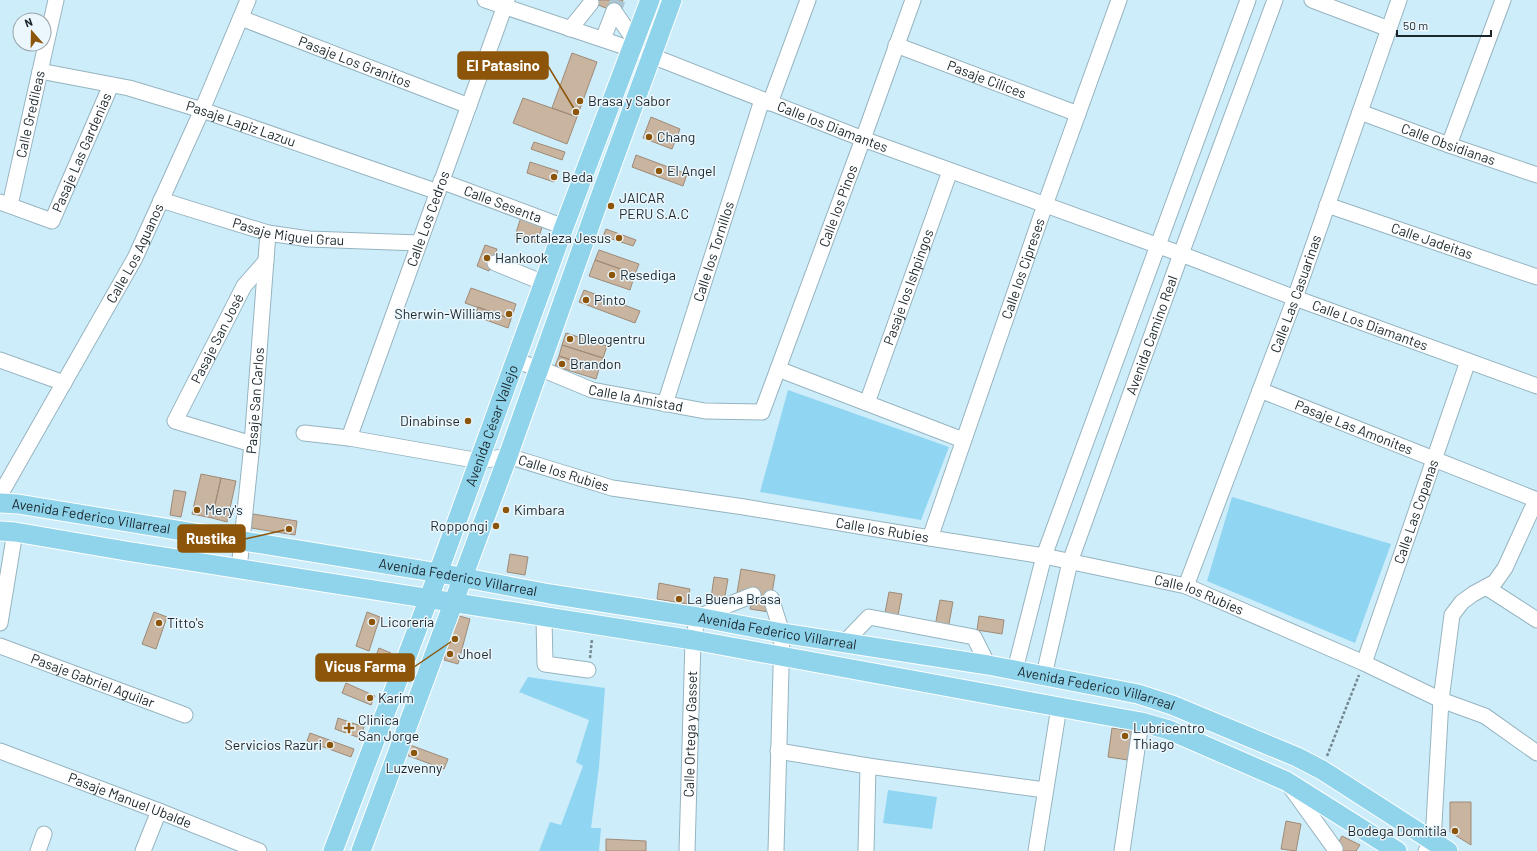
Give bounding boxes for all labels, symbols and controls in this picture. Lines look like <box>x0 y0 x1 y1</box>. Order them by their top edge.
north arrow <box>12 12 52 52</box>
scale bar <box>1397 12 1491 38</box>
text: N <box>23 15 34 29</box>
text: 50 m <box>1403 18 1428 32</box>
street label: Pasaje Los Granitos <box>296 32 414 91</box>
callout: El Patasino <box>458 52 548 79</box>
text: El Patasino <box>466 56 540 74</box>
street label: Pasaje Cilices <box>945 56 1029 102</box>
street label: Calle Gredileas <box>12 69 48 160</box>
street label: Pasaje Las Gardenias <box>48 90 115 215</box>
place label: Brasa y Sabor <box>588 92 671 109</box>
marker: Brasa y Sabor <box>575 96 585 106</box>
street label: Pasaje Lapiz Lazuu <box>184 97 298 150</box>
street label: Calle los Diamantes <box>775 97 891 155</box>
street label: Calle Obsidianas <box>1399 119 1498 168</box>
place label: Chang <box>657 128 695 145</box>
marker: Chang <box>644 132 654 142</box>
place label: El Angel <box>667 162 716 179</box>
street label: Calle los Pinos <box>815 162 861 249</box>
marker: El Angel <box>654 166 664 176</box>
street label: Calle Los Cedros <box>403 168 453 269</box>
place label: Beda <box>562 168 593 185</box>
marker: Beda <box>549 172 559 182</box>
street label: Calle Sesenta <box>462 181 544 226</box>
place label: JAICAR PERU S.A.C <box>619 189 689 222</box>
street label: Calle los Tornillos <box>689 199 737 304</box>
street label: Calle Los Aguanos <box>102 200 167 306</box>
marker: JAICAR PERU S.A.C <box>606 201 616 211</box>
street label: Pasaje Miguel Grau <box>231 214 345 248</box>
street label: Calle los Cipreses <box>997 215 1048 321</box>
street label: Calle Jadeitas <box>1389 219 1475 262</box>
street label: Pasaje los Ishpingos <box>879 226 937 347</box>
place label: Fortaleza Jesus <box>515 229 611 246</box>
street label: Calle Las Casuarinas <box>1266 232 1324 355</box>
marker: Fortaleza Jesus <box>614 233 624 243</box>
place label: Hankook <box>495 249 548 266</box>
marker: Hankook <box>482 253 492 263</box>
place label: Resediga <box>620 266 676 283</box>
marker: Resediga <box>607 270 617 280</box>
street label: Avenida Camino Real <box>1122 273 1181 397</box>
street label: Pasaje San José <box>187 291 247 386</box>
place label: Pinto <box>594 291 626 308</box>
marker: Pinto <box>581 295 591 305</box>
street label: Calle Los Diamantes <box>1310 296 1431 354</box>
place label: Sherwin-Williams <box>394 305 501 322</box>
marker: Sherwin-Williams <box>504 309 514 319</box>
place label: Dleogentru <box>578 330 645 347</box>
marker: Dleogentru <box>565 334 575 344</box>
street label: Pasaje San Carlos <box>242 347 267 455</box>
place label: Brandon <box>570 355 621 372</box>
marker: Brandon <box>557 359 567 369</box>
street label: Avenida César Vallejo <box>461 362 521 489</box>
street label: Calle la Amistad <box>587 381 685 415</box>
street label: Pasaje Las Amonites <box>1293 396 1416 458</box>
place label: Dinabinse <box>400 412 460 429</box>
marker: Dinabinse <box>463 416 473 426</box>
street label: Calle los Rubies <box>516 451 612 495</box>
street label: Calle Las Copanas <box>1390 457 1442 566</box>
street label: Avenida Federico Villarreal <box>11 495 172 537</box>
place label: Mery's <box>205 501 243 518</box>
place label: Kimbara <box>514 501 565 518</box>
marker: Mery's <box>192 505 202 515</box>
marker: Kimbara <box>501 505 511 515</box>
street label: Calle los Rubies <box>834 513 930 546</box>
place label: Roppongi <box>430 517 488 534</box>
marker: Roppongi <box>491 521 501 531</box>
callout: Rustika <box>178 525 245 552</box>
text: Rustika <box>186 529 236 547</box>
street label: Avenida Federico Villarreal <box>378 554 539 599</box>
street label: Calle los Rubies <box>1153 571 1247 618</box>
place label: La Buena Brasa <box>687 590 781 607</box>
marker: La Buena Brasa <box>674 594 684 604</box>
street label: Avenida Federico Villarreal <box>697 608 858 652</box>
place label: Licorería <box>380 613 434 630</box>
place label: Titto's <box>167 614 204 631</box>
marker: Licorería <box>367 617 377 627</box>
marker: Titto's <box>154 618 164 628</box>
place label: Jhoel <box>458 645 492 662</box>
street label: Pasaje Gabriel Aguilar <box>29 649 157 711</box>
marker: Jhoel <box>445 649 455 659</box>
callout: Vicus Farma <box>316 654 414 681</box>
text: Vicus Farma <box>324 657 406 675</box>
street label: Avenida Federico Villarreal <box>1016 662 1178 713</box>
street label: Calle Ortega y Gasset <box>680 670 700 798</box>
place label: Karim <box>378 689 414 706</box>
marker: Karim <box>365 693 375 703</box>
place label: Clinica San Jorge <box>358 711 419 744</box>
place label: Lubricentro Thiago <box>1133 719 1205 752</box>
marker: Clinica San Jorge <box>343 722 355 734</box>
marker: Lubricentro Thiago <box>1120 731 1130 741</box>
place label: Servicios Razuri <box>225 736 322 753</box>
marker: Servicios Razuri <box>325 740 335 750</box>
marker: Luzvenny <box>409 748 419 758</box>
place label: Luzvenny <box>386 759 443 776</box>
street label: Pasaje Manuel Ubalde <box>66 769 194 831</box>
place label: Bodega Domitila <box>1348 822 1447 839</box>
marker: Bodega Domitila <box>1450 826 1460 836</box>

